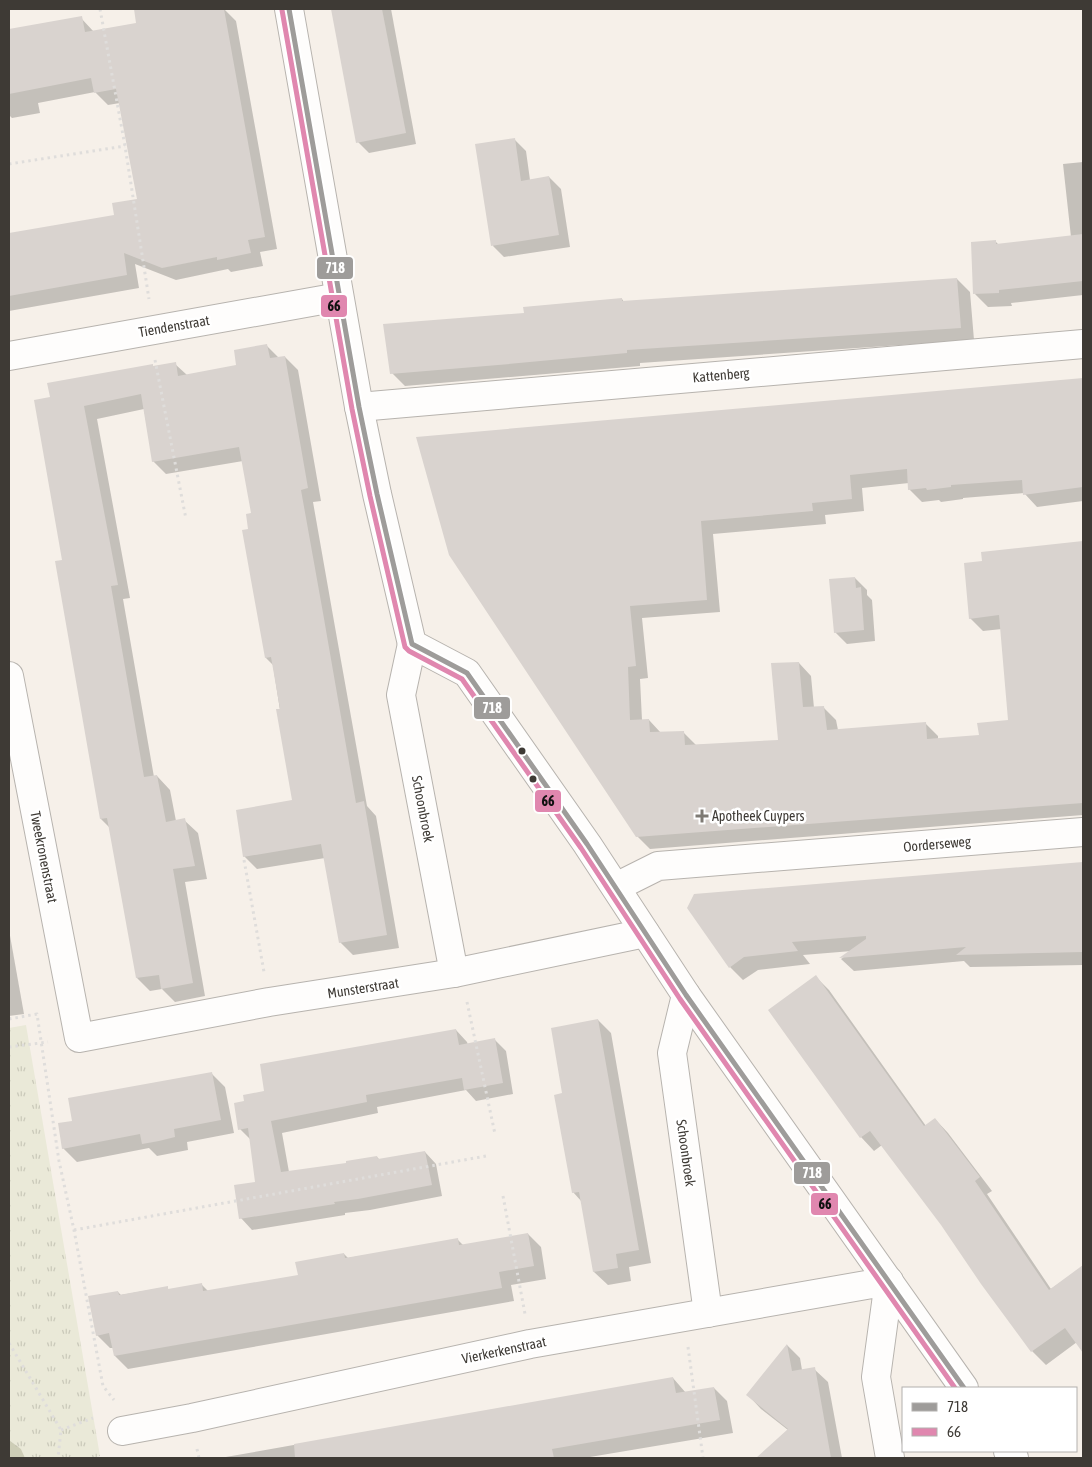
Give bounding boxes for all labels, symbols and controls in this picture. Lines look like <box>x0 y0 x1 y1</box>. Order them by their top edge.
line badge: 718 <box>316 256 354 280</box>
text: 718 <box>325 260 345 276</box>
line badge: 66 <box>320 294 348 318</box>
text: 66 <box>327 298 341 314</box>
street label: Tiendenstraat <box>137 312 211 340</box>
street label: Kattenberg <box>692 365 750 385</box>
line badge: 718 <box>473 696 511 720</box>
text: 718 <box>482 700 502 716</box>
unlabelled marker <box>517 746 527 756</box>
street label: Schoonbroek <box>409 774 437 844</box>
unlabelled marker <box>528 774 538 784</box>
line badge: 66 <box>534 789 562 813</box>
text: 66 <box>541 793 555 809</box>
place label: Apotheek Cuypers <box>712 808 805 824</box>
street label: Tweekronenstraat <box>27 810 61 904</box>
marker: Apotheek Cuypers <box>696 810 708 822</box>
street label: Oorderseweg <box>903 833 971 855</box>
street label: Munsterstraat <box>326 974 400 1002</box>
street label: Schoonbroek <box>673 1118 699 1188</box>
line badge: 718 <box>793 1161 831 1185</box>
text: 718 <box>802 1165 822 1181</box>
line badge: 66 <box>810 1192 839 1216</box>
text: 66 <box>818 1196 832 1212</box>
street label: Vierkerkenstraat <box>460 1333 548 1367</box>
legend <box>902 1387 1077 1452</box>
text: 718 <box>947 1398 968 1415</box>
text: 66 <box>947 1423 961 1440</box>

